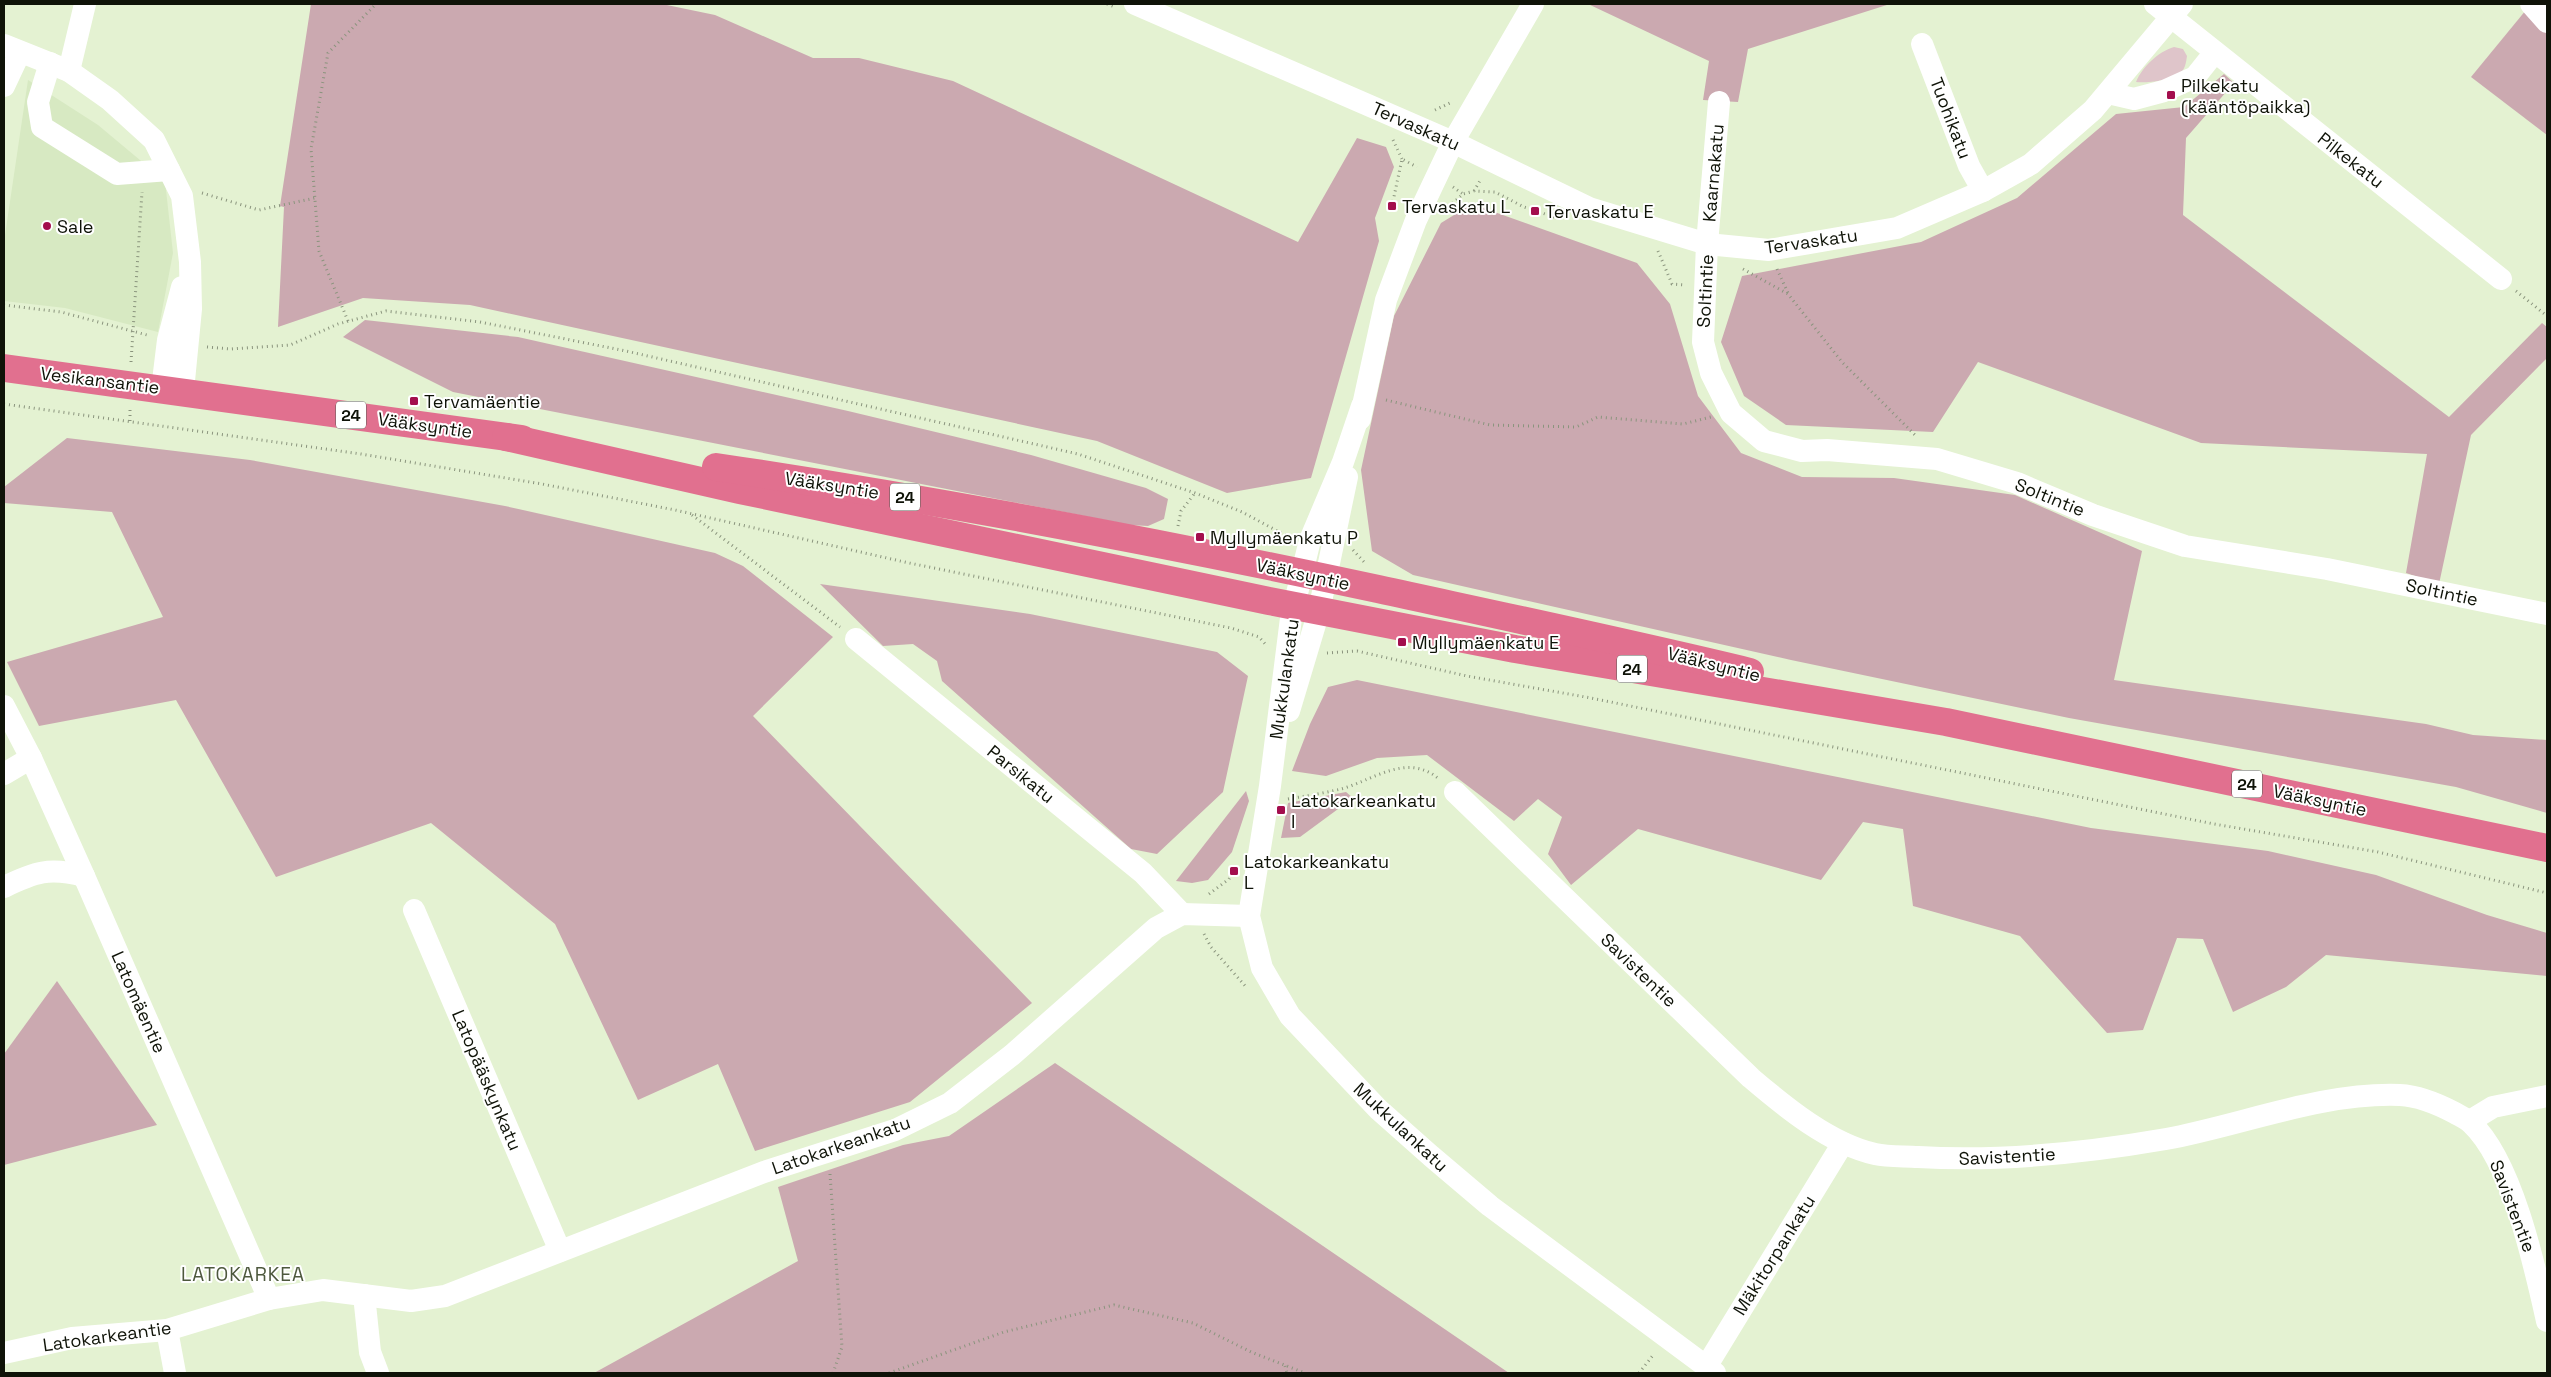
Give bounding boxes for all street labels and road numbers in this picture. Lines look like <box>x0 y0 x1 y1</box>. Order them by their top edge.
street label: Tuohikatu <box>1925 74 1977 162</box>
street label: Tervaskatu <box>1368 96 1464 156</box>
street label: Kaarnakatu <box>1697 123 1729 223</box>
street label: Pilkekatu <box>2313 127 2389 193</box>
street label: Tervaskatu <box>1763 223 1859 259</box>
street label: Soltintie <box>1692 254 1718 328</box>
street label: Vesikansantie <box>39 361 161 399</box>
road number: 24 <box>336 402 366 428</box>
street label: Vääksyntie <box>376 407 474 443</box>
street label: Vääksyntie <box>783 466 881 504</box>
street label: Soltintie <box>2012 473 2088 521</box>
road number: 24 <box>890 484 920 511</box>
street label: Vääksyntie <box>1254 553 1352 595</box>
street label: Soltintie <box>2404 573 2480 611</box>
street label: Mukkulankatu <box>1264 617 1304 741</box>
street label: Vääksyntie <box>1665 641 1763 687</box>
road number: 24 <box>1617 656 1647 682</box>
street label: Parsikatu <box>983 740 1059 808</box>
road number: 24 <box>2232 771 2262 798</box>
street label: Vääksyntie <box>2271 779 2369 821</box>
street label: Savistentie <box>1596 928 1682 1012</box>
street label: Latomäentie <box>106 948 172 1056</box>
street label: Latopääskynkatu <box>447 1006 527 1154</box>
street label: Mukkulankatu <box>1349 1077 1453 1177</box>
street label: Latokarkeankatu <box>769 1111 913 1179</box>
street label: Savistentie <box>1958 1142 2056 1170</box>
street label: Savistentie <box>2485 1157 2541 1255</box>
street label: Mäkitorpankatu <box>1728 1191 1820 1319</box>
street label: Latokarkeantie <box>41 1316 173 1356</box>

